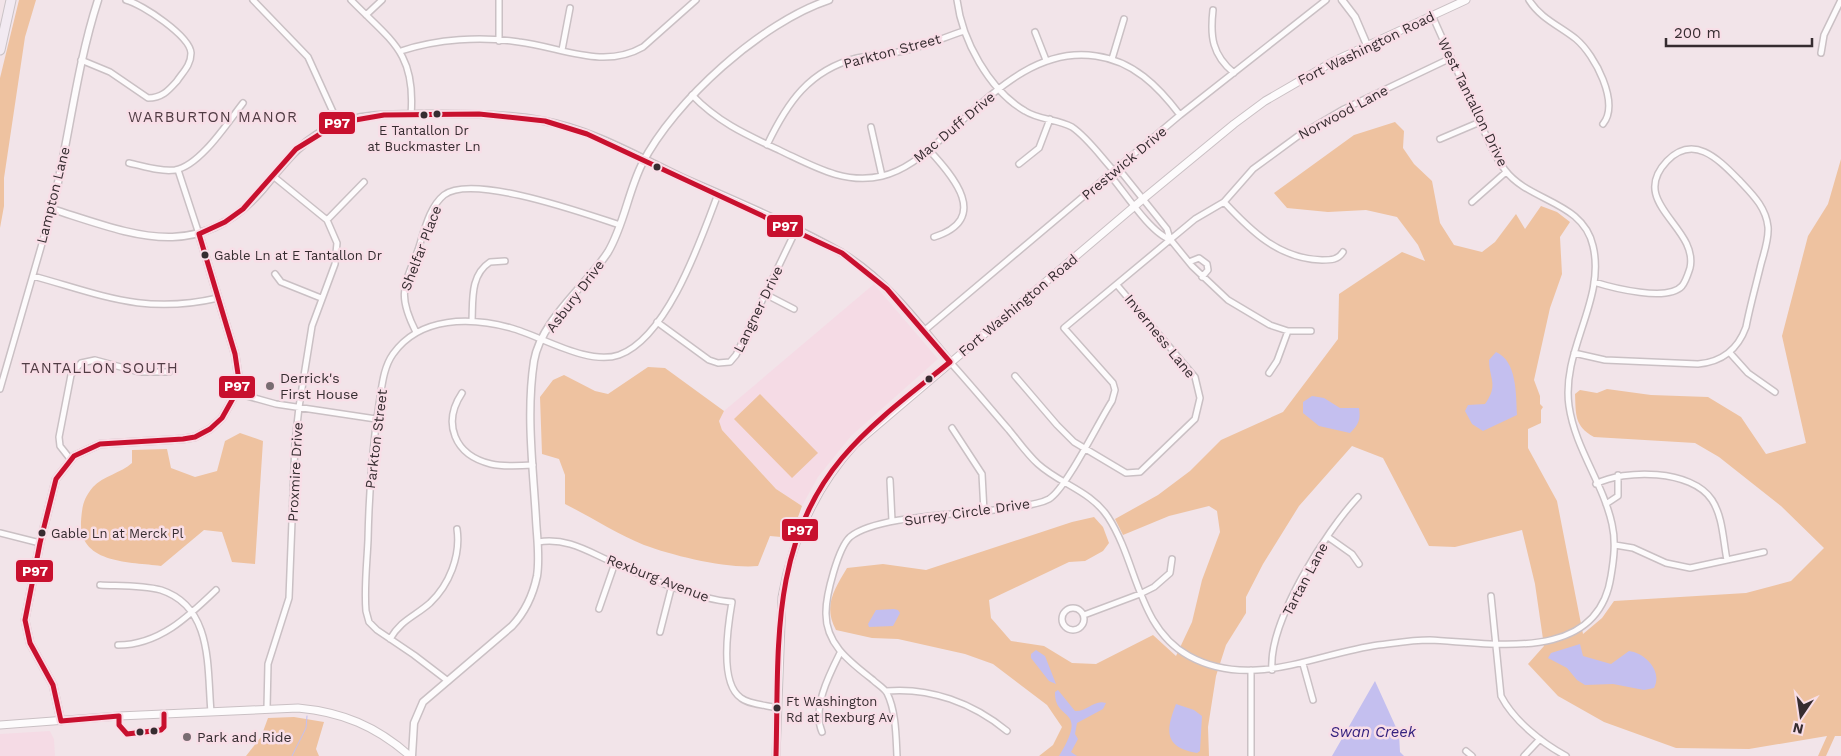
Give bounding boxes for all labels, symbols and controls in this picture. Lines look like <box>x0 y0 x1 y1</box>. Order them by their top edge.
street label: Fort Washington Road <box>1295 8 1437 88</box>
scale bar <box>1666 15 1812 47</box>
text: 200 m <box>1674 24 1721 42</box>
street label: Parkton Street <box>842 30 942 72</box>
street label: West Tantallon Drive <box>1435 35 1511 169</box>
street label: Norwood Lane <box>1295 82 1391 142</box>
street label: Mac Duff Drive <box>910 88 998 166</box>
district label: WARBURTON MANOR <box>128 108 298 126</box>
unlabelled marker <box>432 109 442 119</box>
marker: E Tantallon Dr at Buckmaster Ln <box>419 110 429 120</box>
line badge: P97 <box>318 111 356 135</box>
text: P97 <box>324 115 351 131</box>
place label: E Tantallon Dr at Buckmaster Ln <box>368 123 480 154</box>
street label: Prestwick Drive <box>1078 123 1170 203</box>
street label: Lampton Lane <box>33 145 73 245</box>
unlabelled marker <box>652 162 662 172</box>
street label: Shelfar Place <box>397 203 445 293</box>
line badge: P97 <box>766 214 804 238</box>
text: P97 <box>772 218 799 234</box>
place label: Gable Ln at E Tantallon Dr <box>214 248 382 263</box>
marker: Gable Ln at E Tantallon Dr <box>200 250 210 260</box>
street label: Fort Washington Road <box>955 251 1081 359</box>
street label: Asbury Drive <box>543 257 607 335</box>
street label: Langner Drive <box>730 263 786 355</box>
street label: Inverness Lane <box>1121 291 1199 381</box>
district label: TANTALLON SOUTH <box>21 359 179 377</box>
place label: Derrick's First House <box>280 370 358 402</box>
unlabelled marker <box>924 374 934 384</box>
line badge: P97 <box>218 375 256 399</box>
text: P97 <box>224 378 251 394</box>
marker: Derrick's First House <box>264 380 276 392</box>
street label: Parkton Street <box>362 388 390 490</box>
street label: Proxmire Drive <box>284 422 306 522</box>
street label: Surrey Circle Drive <box>903 495 1031 529</box>
line badge: P97 <box>781 518 819 542</box>
text: P97 <box>787 522 814 538</box>
place label: Gable Ln at Merck Pl <box>51 526 183 541</box>
marker: Gable Ln at Merck Pl <box>37 528 47 538</box>
street label: Tartan Lane <box>1279 540 1331 618</box>
street label: Rexburg Avenue <box>605 551 711 605</box>
line badge: P97 <box>15 559 54 583</box>
text: P97 <box>22 563 49 579</box>
north arrow <box>1776 691 1826 741</box>
place label: Ft Washington Rd at Rexburg Av <box>786 694 894 725</box>
marker: Ft Washington Rd at Rexburg Av <box>772 703 782 713</box>
text: N <box>1791 720 1805 738</box>
water label: Swan Creek <box>1330 723 1417 741</box>
unlabelled marker <box>149 726 159 736</box>
unlabelled marker <box>135 727 145 737</box>
place label: Park and Ride <box>197 729 292 745</box>
marker: Park and Ride <box>181 731 193 743</box>

